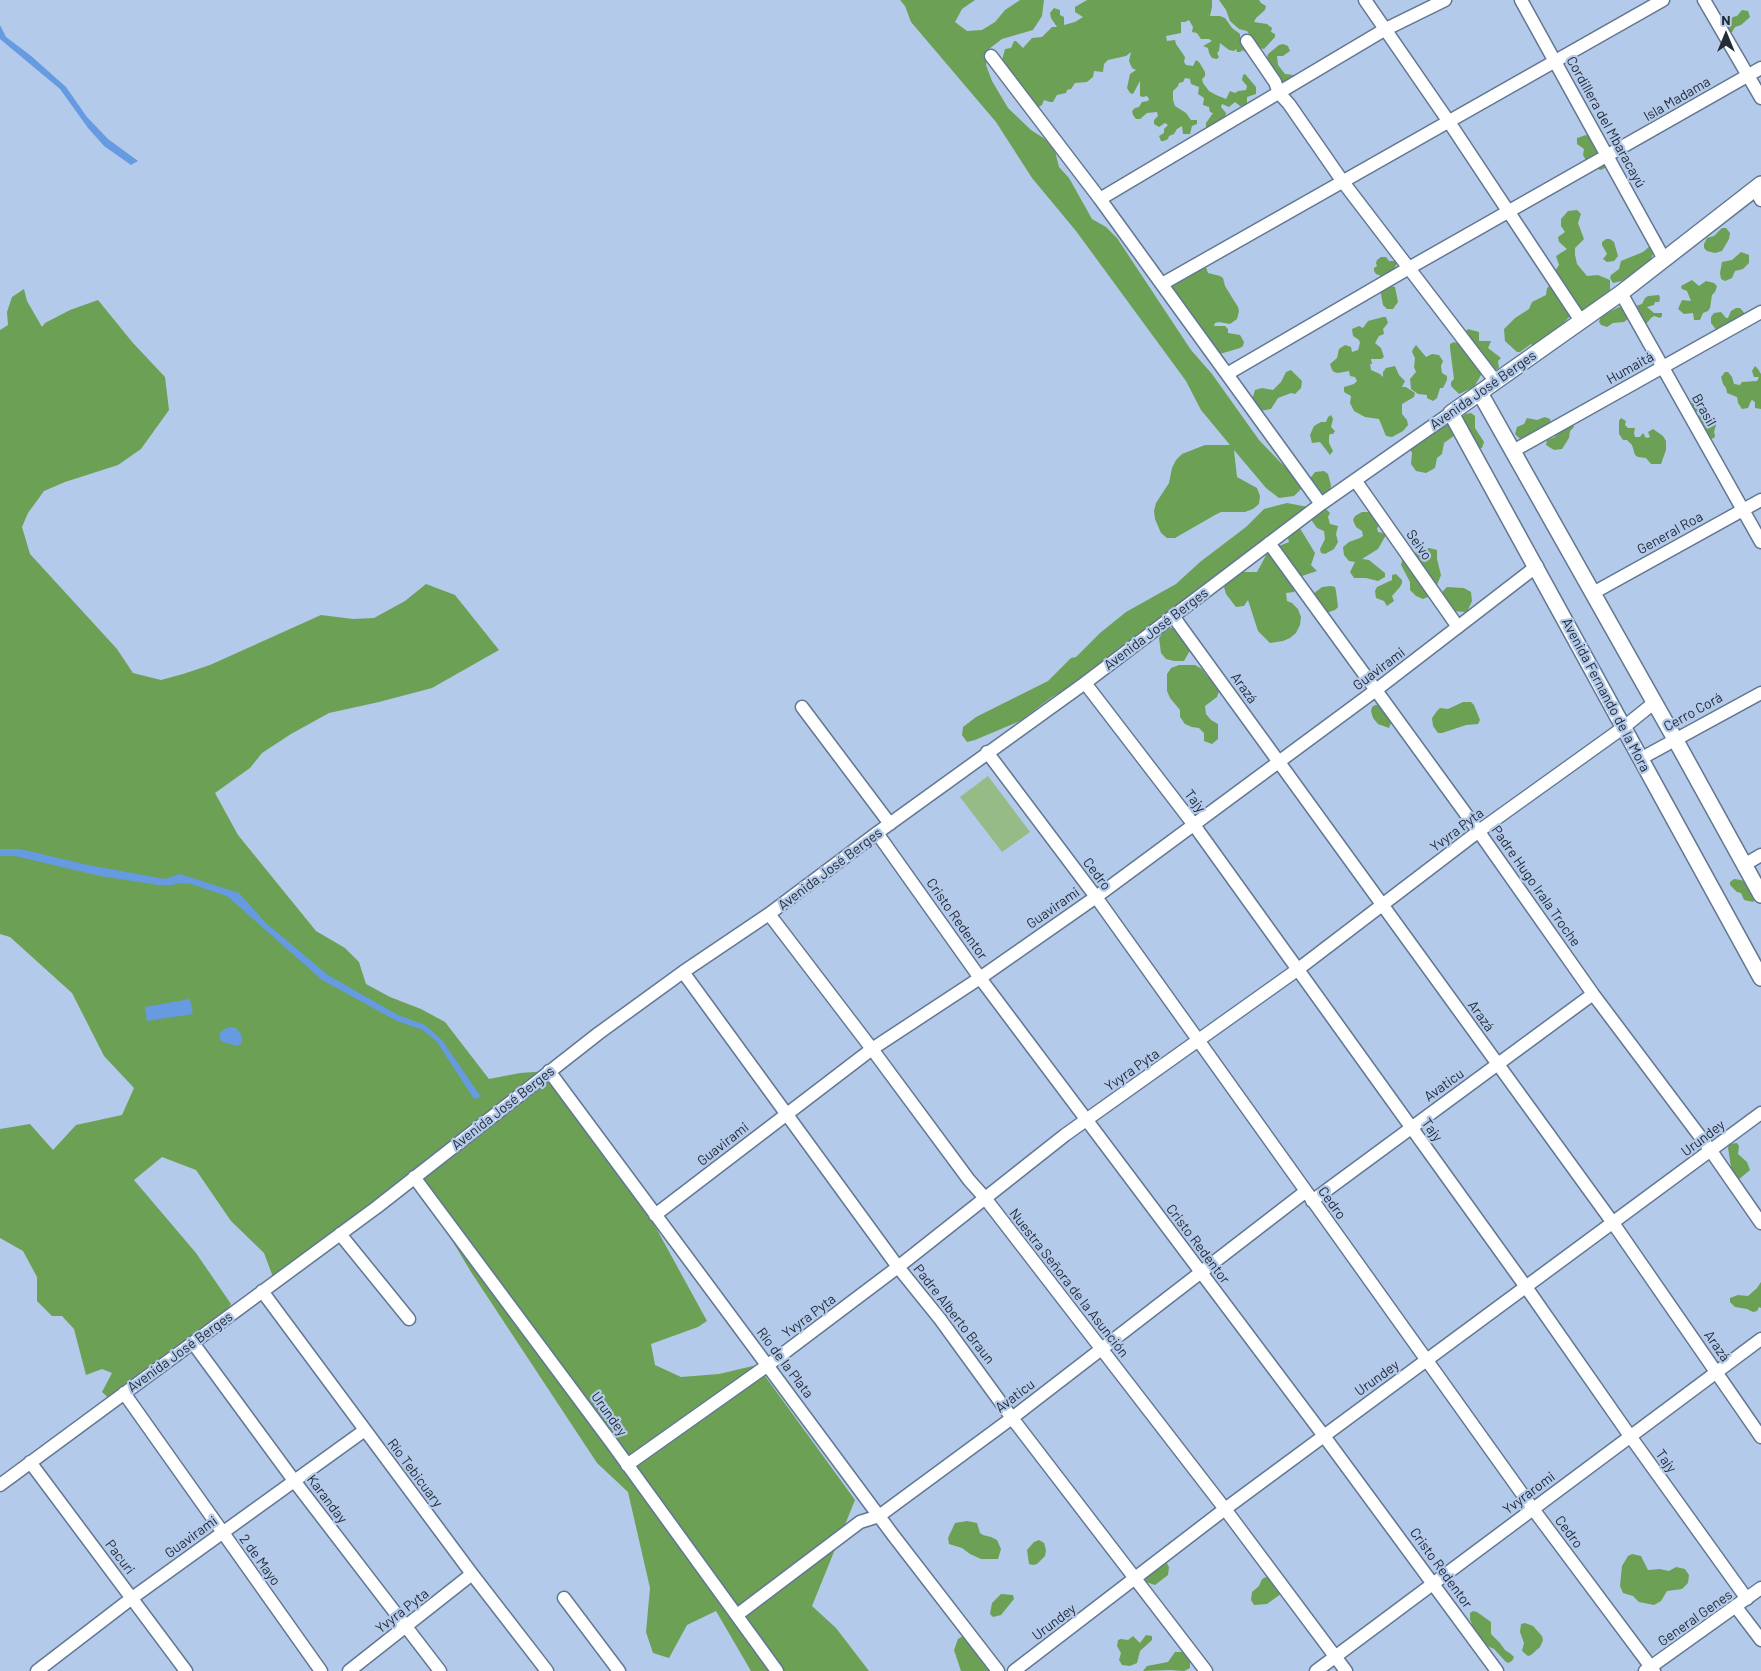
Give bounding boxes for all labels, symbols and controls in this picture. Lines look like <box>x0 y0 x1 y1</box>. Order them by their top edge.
north arrow <box>1701 10 1751 60</box>
text: N <box>1721 11 1731 28</box>
street label: Cordillera del Mbaracayú <box>1563 53 1649 191</box>
street label: Isla Madama <box>1641 73 1713 125</box>
street label: Avenida José Berges <box>1427 347 1539 433</box>
street label: Humaitá <box>1604 348 1656 388</box>
street label: Brasil <box>1688 391 1720 429</box>
street label: General Roa <box>1634 508 1706 558</box>
street label: Seivo <box>1403 527 1435 563</box>
street label: Avenida José Berges <box>1101 584 1211 674</box>
street label: Avenida Fernando de la Mora <box>1558 615 1654 775</box>
street label: Guavirami <box>1350 644 1408 694</box>
street label: Arazá <box>1227 669 1261 707</box>
street label: Cerro Corá <box>1661 689 1725 735</box>
street label: Tajy <box>1181 786 1209 816</box>
street label: Yvyra Pyta <box>1427 804 1487 856</box>
street label: Padre Hugo Irala Troche <box>1488 822 1584 950</box>
street label: Avenida José Berges <box>775 824 885 914</box>
street label: Cedro <box>1079 854 1115 894</box>
street label: Cristo Redentor <box>923 875 991 963</box>
street label: Guavirami <box>1023 884 1083 932</box>
street label: Arazá <box>1464 997 1498 1035</box>
street label: Yvyra Pyta <box>1102 1045 1162 1095</box>
street label: Avenida José Berges <box>448 1063 558 1153</box>
street label: Avaticu <box>1421 1065 1467 1105</box>
street label: Tajy <box>1418 1115 1446 1145</box>
street label: Urundey <box>1678 1116 1728 1160</box>
street label: Guavirami <box>694 1119 752 1169</box>
street label: Cedro <box>1315 1183 1349 1223</box>
street label: Cristo Redentor <box>1163 1201 1233 1287</box>
street label: Nuestra Señora de la Asunción <box>1006 1205 1132 1361</box>
street label: Padre Alberto Braun <box>910 1261 998 1367</box>
street label: Yvyra Pyta <box>779 1290 839 1342</box>
street label: Avenida José Berges <box>124 1308 236 1396</box>
street label: Río de la Plata <box>753 1324 817 1402</box>
street label: Arazá <box>1700 1327 1734 1365</box>
street label: Urundey <box>1352 1356 1402 1400</box>
street label: Avaticu <box>992 1376 1038 1416</box>
street label: Urundey <box>587 1389 631 1439</box>
street label: Río Tebicuary <box>384 1435 446 1511</box>
street label: Tajy <box>1652 1446 1680 1476</box>
street label: Yvyraromi <box>1500 1468 1558 1518</box>
street label: Karanday <box>303 1471 351 1527</box>
street label: Guavirami <box>161 1512 221 1562</box>
street label: Cedro <box>1551 1512 1587 1552</box>
street label: Cristo Redentor <box>1406 1524 1476 1612</box>
street label: 2 de Mayo <box>236 1531 284 1589</box>
street label: Pacuri <box>102 1536 138 1578</box>
street label: Yvyra Pyta <box>372 1585 432 1637</box>
street label: General Genes <box>1655 1586 1735 1650</box>
street label: Urundey <box>1029 1600 1079 1644</box>

